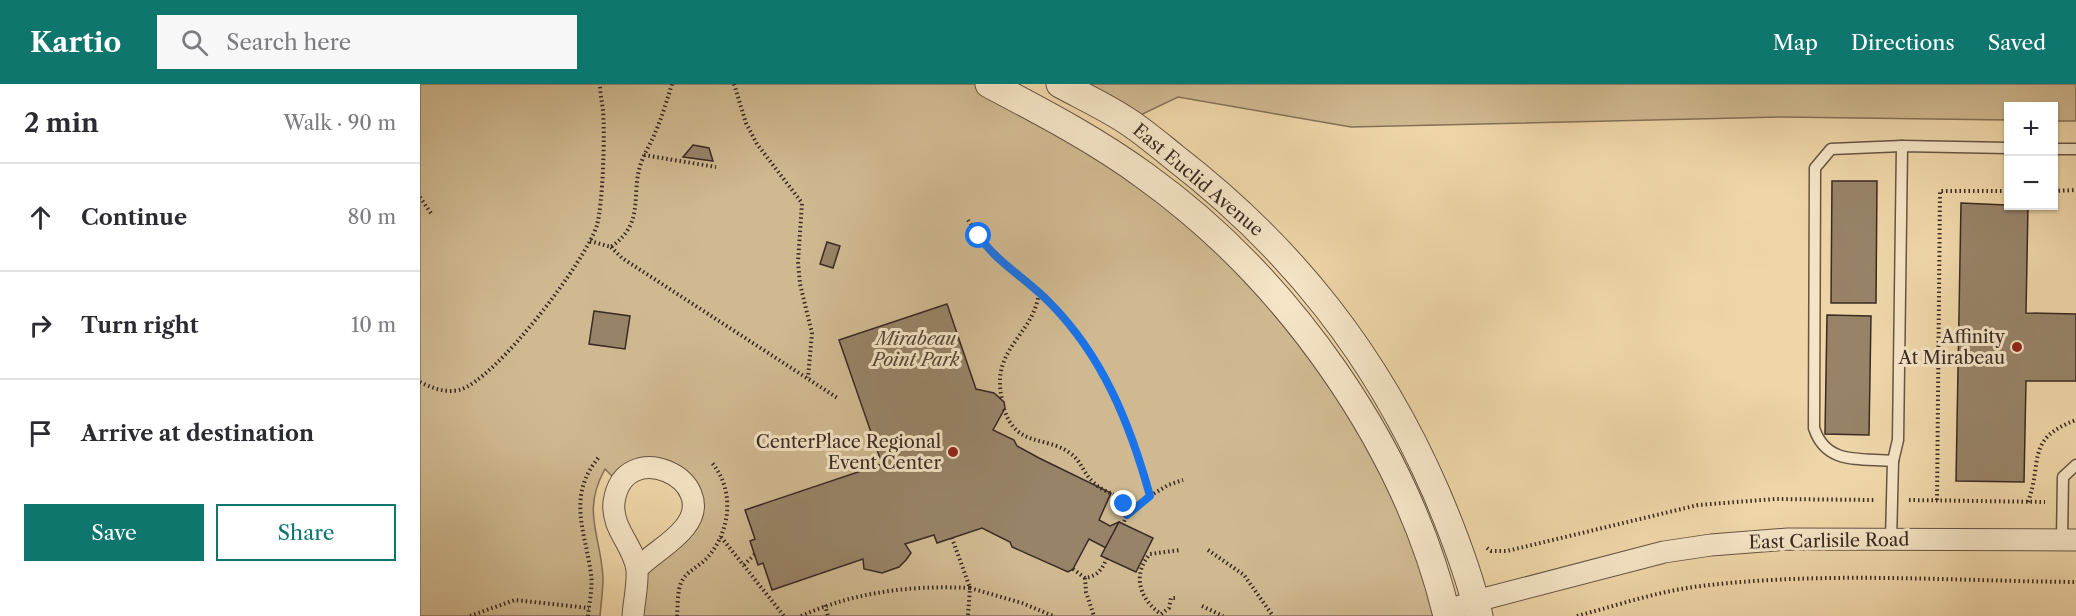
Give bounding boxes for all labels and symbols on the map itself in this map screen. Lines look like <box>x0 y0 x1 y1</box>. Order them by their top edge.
street label: East Euclid Avenue <box>1128 119 1268 241</box>
route start <box>965 222 991 248</box>
place label: Affinity At Mirabeau <box>1898 326 2006 369</box>
park label: Mirabeau Point Park <box>870 328 960 371</box>
marker: Affinity At Mirabeau <box>2010 340 2024 354</box>
place label: CenterPlace Regional Event Center <box>756 431 941 474</box>
marker: CenterPlace Regional Event Center <box>946 445 960 459</box>
route end <box>1110 490 1136 516</box>
street label: East Carlisile Road <box>1748 529 1910 553</box>

